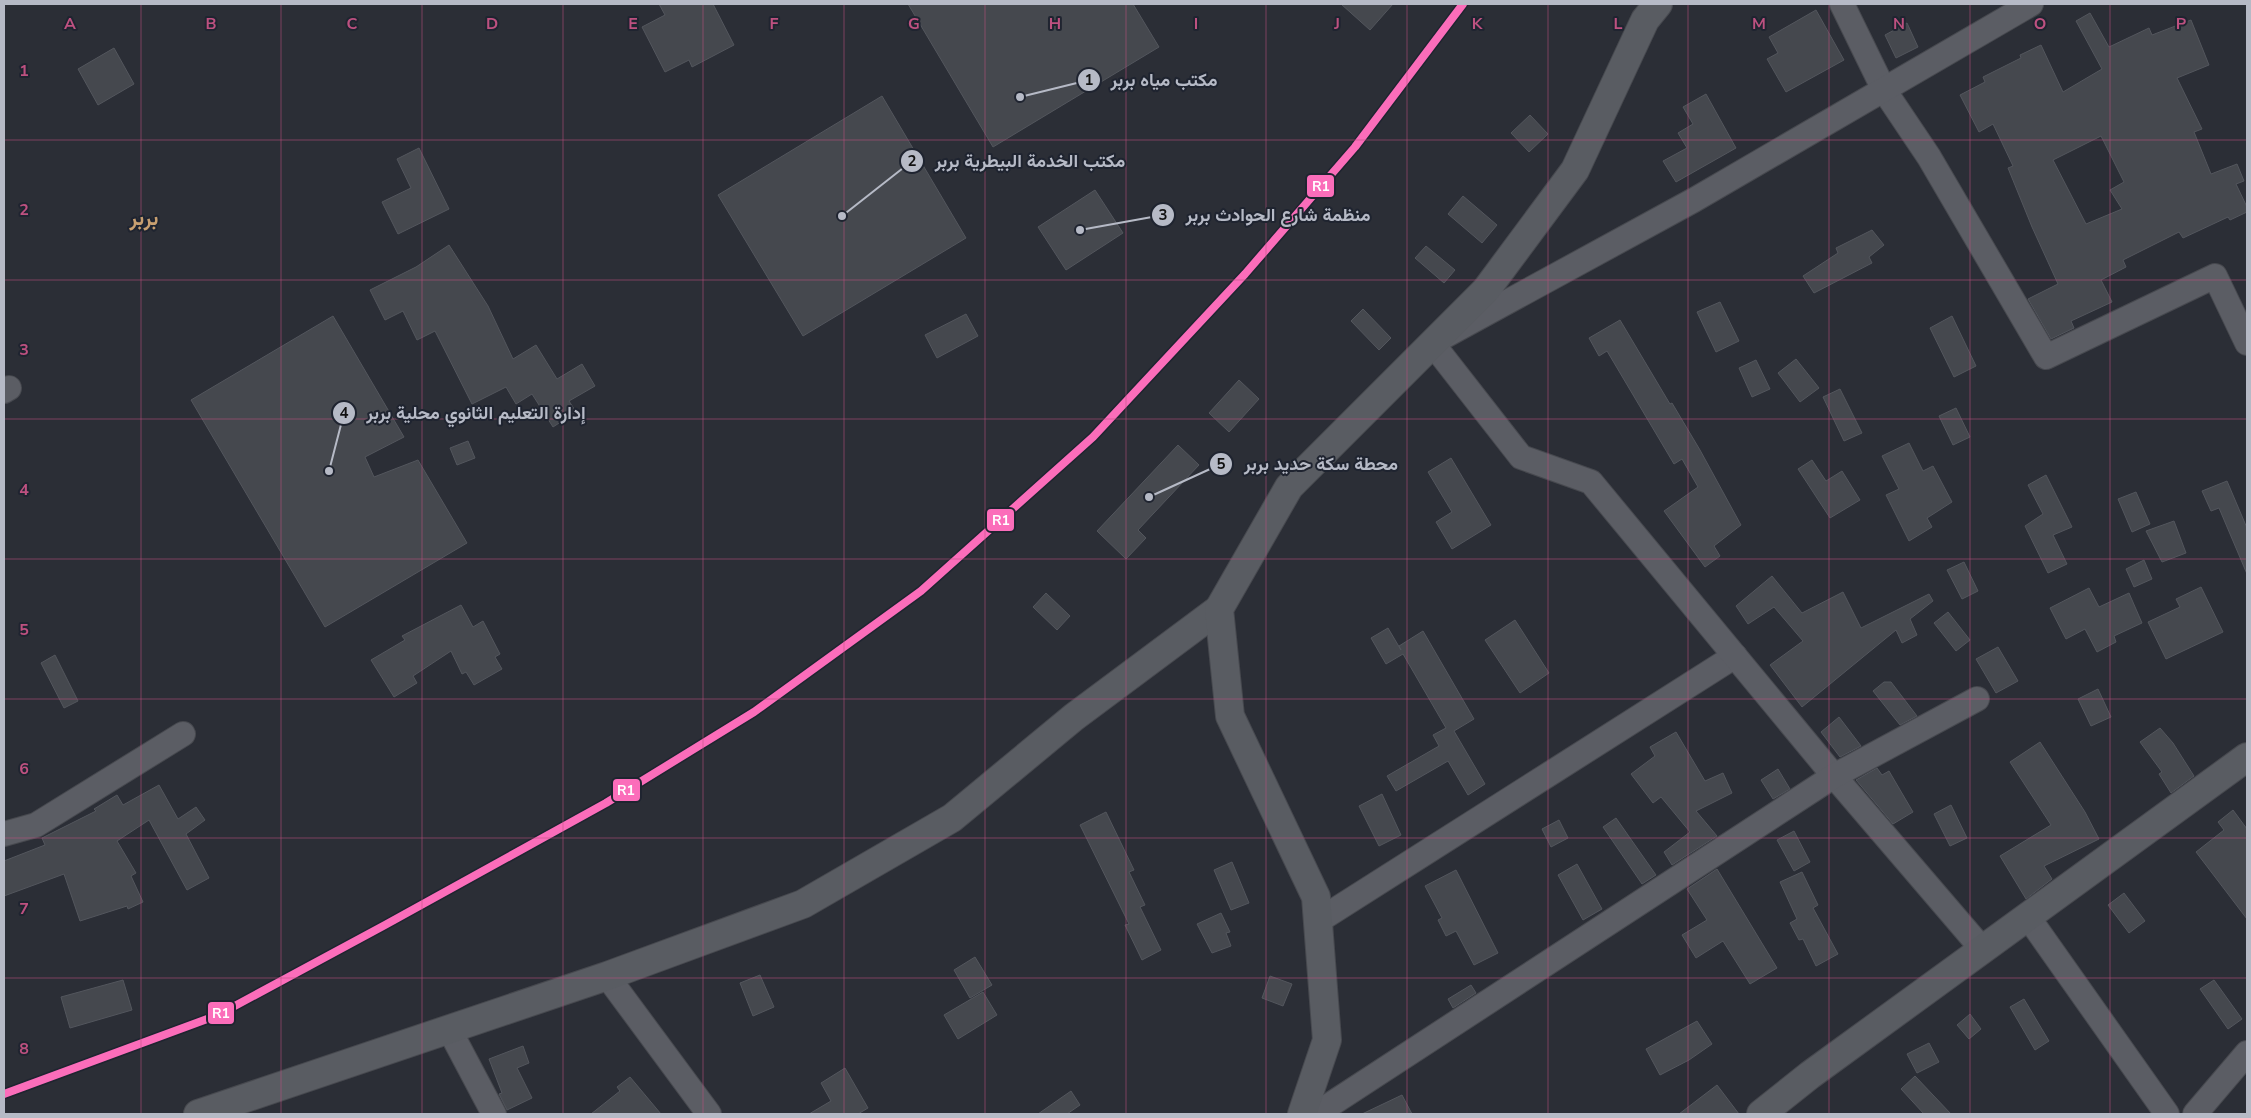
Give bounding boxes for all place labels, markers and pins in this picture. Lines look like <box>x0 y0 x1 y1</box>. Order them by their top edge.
callout: مكتب مياه بربر <box>1076 63 1228 96</box>
callout: مكتب الخدمة البيطرية بربر <box>900 144 1135 177</box>
callout: منظمة شارع الحوادث بربر <box>1151 199 1380 232</box>
callout: إدارة التعليم الثانوي محلية بربر <box>331 396 596 429</box>
callout: محطة سكة حديد بربر <box>1209 447 1408 480</box>

